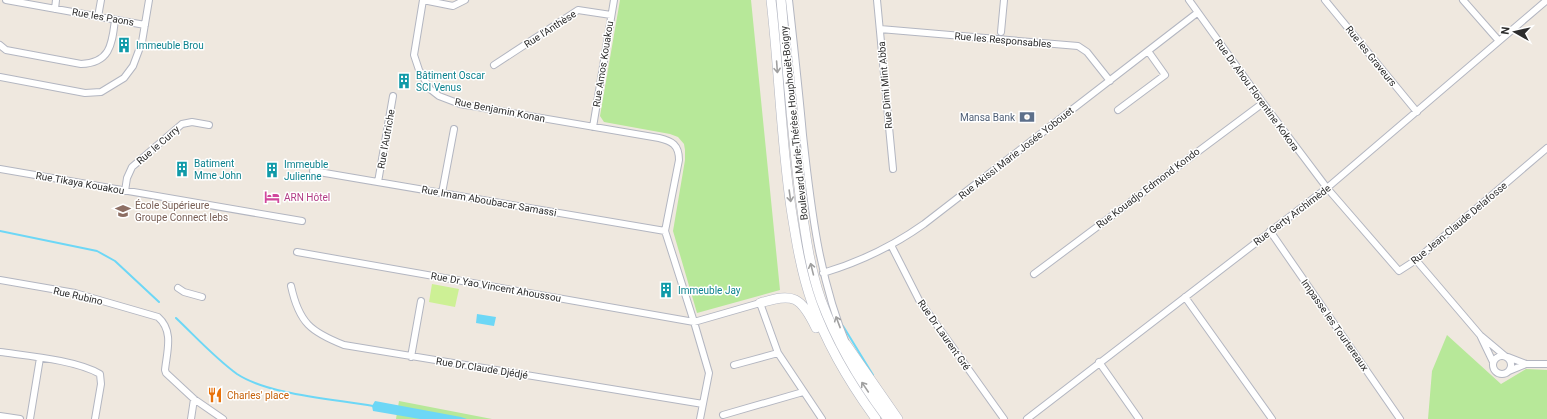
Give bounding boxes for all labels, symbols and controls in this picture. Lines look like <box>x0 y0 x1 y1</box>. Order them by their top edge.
street label: Rue les Paons <box>71 6 135 28</box>
street label: Rue l'Anthèse <box>522 8 578 50</box>
north arrow <box>1495 12 1535 52</box>
street label: Rue Amos Kouakou <box>591 20 615 108</box>
street label: Rue les Graveurs <box>1343 24 1399 88</box>
street label: Boulevard Marie-Thérèse Houphouët-Boigny <box>778 25 810 221</box>
text: N <box>1499 26 1513 35</box>
street label: Rue les Responsables <box>954 30 1052 50</box>
building icon: Immeuble Brou <box>115 36 133 54</box>
street label: Rue Dr Ahou Florentine Kokora <box>1213 37 1301 153</box>
place label: Immeuble Brou <box>136 40 204 51</box>
street label: Rue Dimi Mint Abba <box>876 41 894 129</box>
one-way arrow <box>773 60 780 73</box>
place label: Bâtiment Oscar SCI Venus <box>416 70 485 93</box>
building icon: Bâtiment Oscar SCI Venus <box>395 72 413 90</box>
street label: Rue Benjamin Konan <box>454 96 546 124</box>
street label: Rue Akissi Marie Josée Yobouet <box>956 105 1076 201</box>
street label: Rue l'Autriche <box>375 108 397 170</box>
bank icon: Mansa Bank <box>1018 108 1036 126</box>
place label: Mansa Bank <box>960 112 1016 123</box>
street label: Rue le Curry <box>134 123 182 167</box>
street label: Rue Kouadjo Edmond Kondo <box>1094 145 1202 230</box>
place label: Batiment Mme John <box>194 158 242 181</box>
place label: Immeuble Julienne <box>284 159 328 182</box>
building icon: Batiment Mme John <box>173 160 191 178</box>
building icon: Immeuble Julienne <box>263 161 281 179</box>
street label: Rue Tikaya Kouakou <box>35 170 125 196</box>
street label: Rue Jean-Claude Delafosse <box>1409 180 1509 266</box>
street label: Rue Gerty Archimède <box>1251 182 1333 248</box>
street label: Rue Imam Aboubacar Samassi <box>421 184 557 218</box>
hotel icon: ARN Hôtel <box>263 188 281 206</box>
one-way arrow <box>786 189 794 202</box>
place label: ARN Hôtel <box>284 192 330 203</box>
place label: École Supérieure Groupe Connect Iebs <box>135 199 228 223</box>
school or university icon: École Supérieure Groupe Connect Iebs <box>114 202 132 220</box>
one-way arrow <box>808 263 816 276</box>
street label: Rue Dr Yao Vincent Ahoussou <box>430 270 562 304</box>
street label: Impasse les Tourtereaux <box>1299 277 1371 373</box>
building icon: Immeuble Jay <box>657 281 675 299</box>
street label: Rue Rubino <box>52 285 104 307</box>
place label: Immeuble Jay <box>678 285 741 296</box>
street label: Rue Dr Laurent Gré <box>916 298 972 372</box>
one-way arrow <box>833 317 841 329</box>
street label: Rue Dr Claude Djédjé <box>435 355 529 381</box>
one-way arrow <box>861 382 869 393</box>
restaurant icon: Charles' place <box>206 386 224 404</box>
place label: Charles' place <box>227 390 289 401</box>

